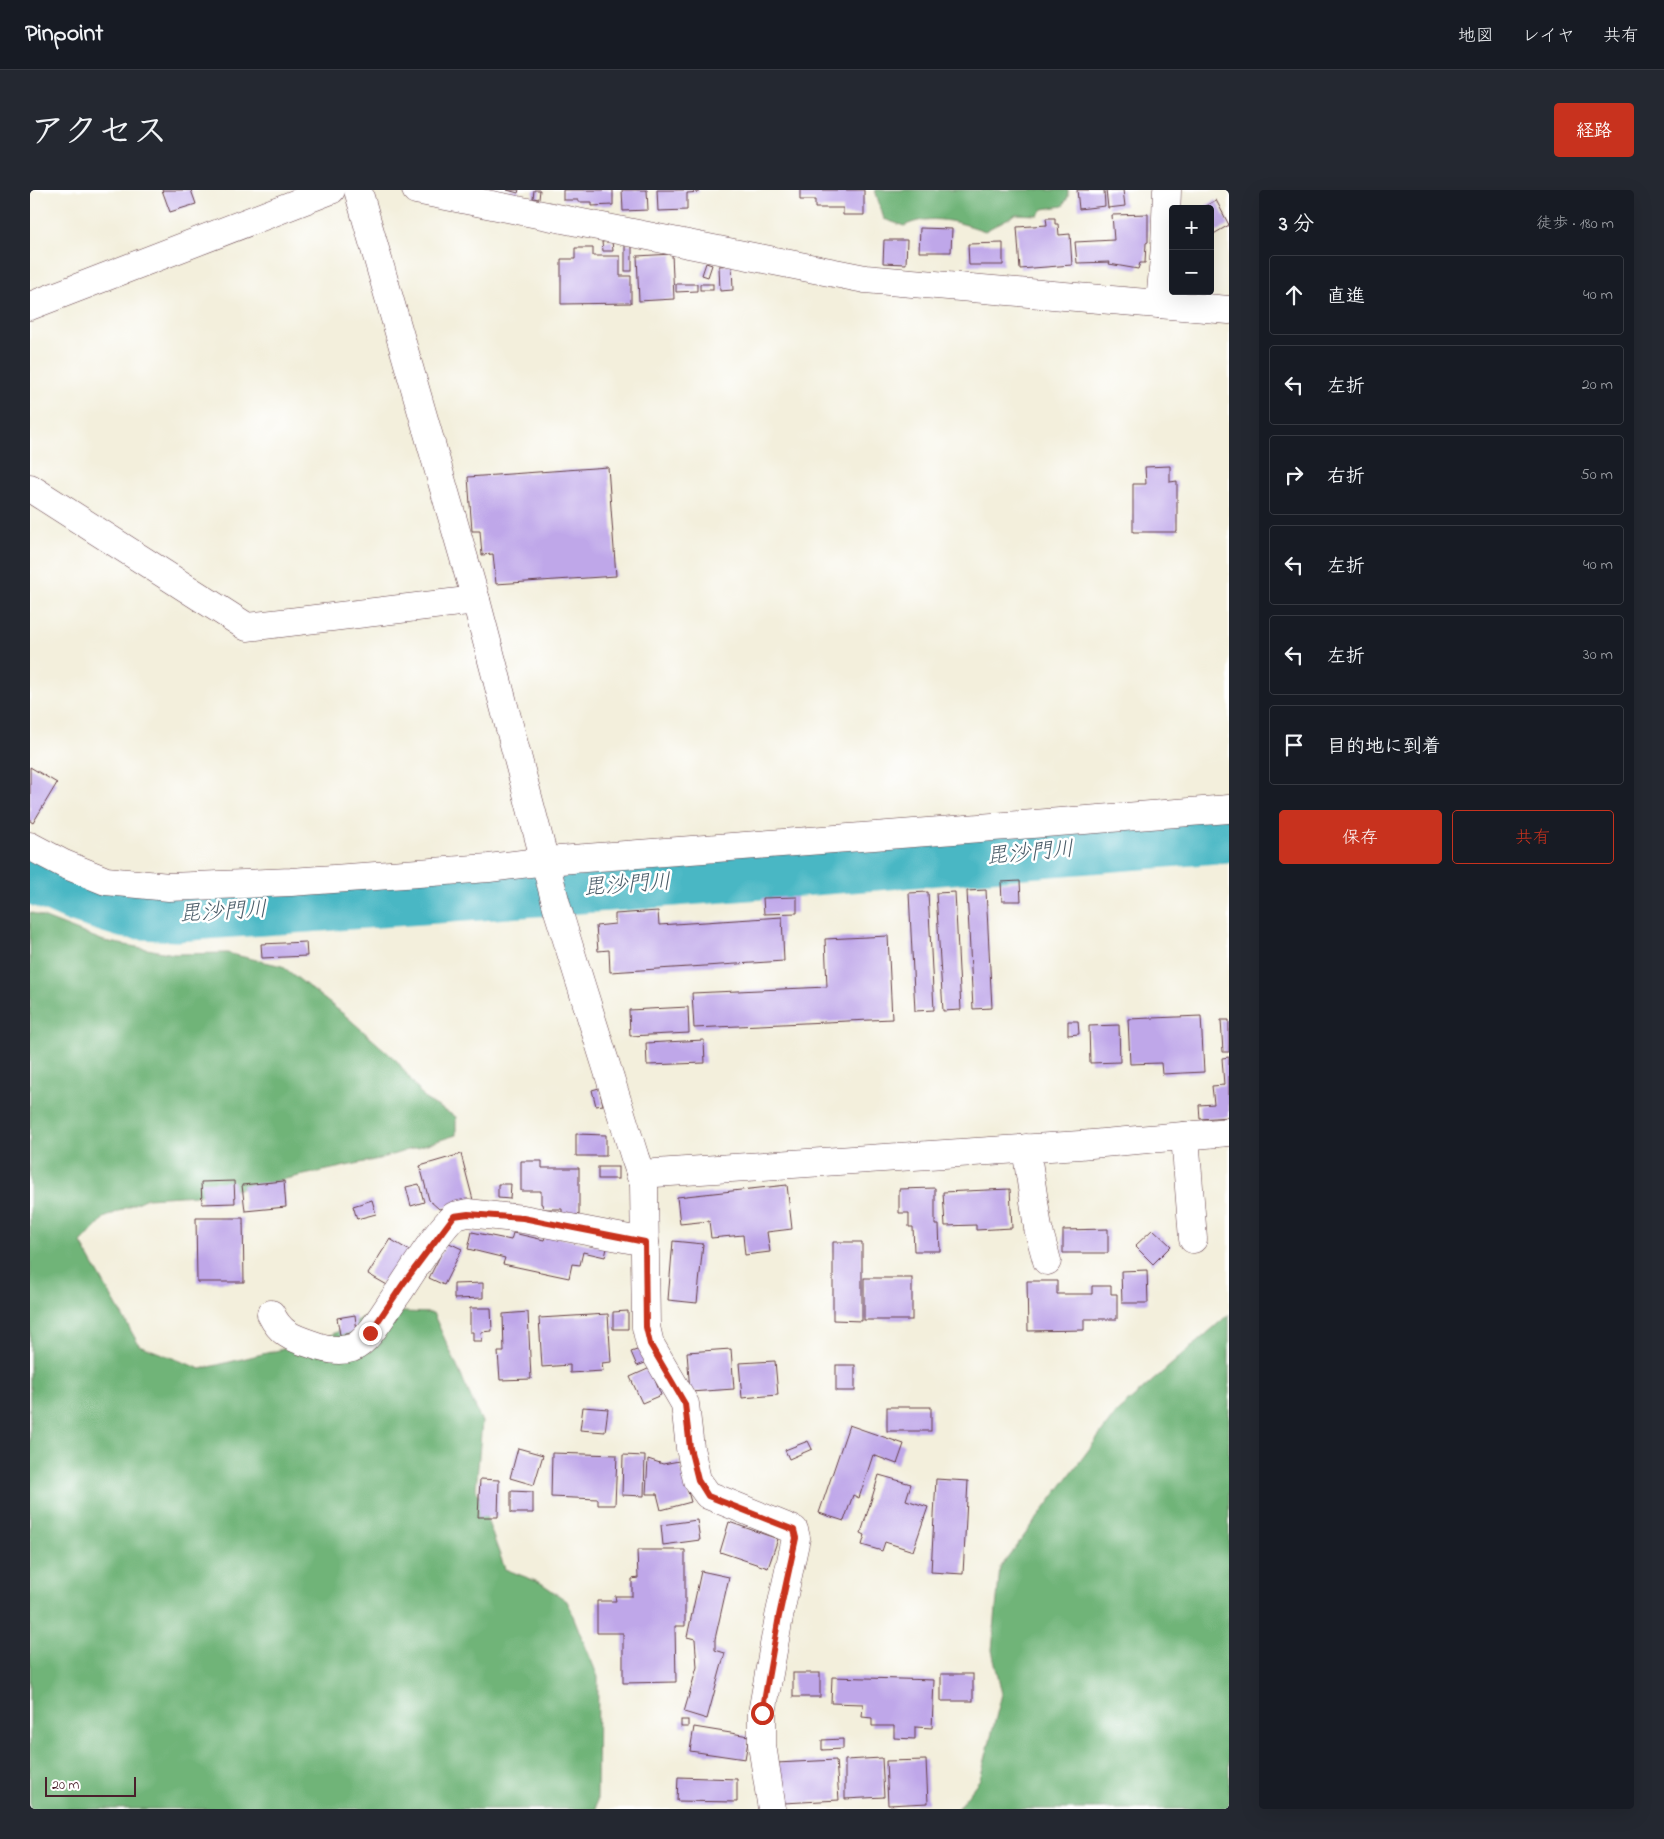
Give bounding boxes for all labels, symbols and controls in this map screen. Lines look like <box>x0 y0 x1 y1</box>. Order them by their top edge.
text: Pinpoint <box>25 17 103 52</box>
text: 地図 <box>1458 24 1494 50</box>
text: レイヤ <box>1522 24 1575 50</box>
text: 共有 <box>1603 24 1639 50</box>
button: 経路 <box>1554 103 1634 157</box>
text: アクセス <box>30 108 168 159</box>
map controls <box>1169 205 1214 295</box>
button: + <box>1169 205 1214 250</box>
text: 3 分 <box>1279 210 1314 240</box>
text: 徒歩 · 180 m <box>1536 212 1614 236</box>
button: − <box>1169 250 1214 295</box>
icon: ahead <box>1280 281 1308 309</box>
text: 40 m <box>1583 283 1613 307</box>
text: 直進 <box>1327 284 1365 311</box>
icon: left <box>1280 371 1308 399</box>
text: 20 m <box>1582 373 1613 397</box>
text: 左折 <box>1327 374 1365 401</box>
icon: right <box>1280 461 1308 489</box>
text: 50 m <box>1581 463 1613 487</box>
text: 右折 <box>1327 464 1365 491</box>
icon: left <box>1280 551 1308 579</box>
text: 40 m <box>1583 553 1613 577</box>
text: 左折 <box>1327 554 1365 581</box>
icon: left <box>1280 641 1308 669</box>
text: 30 m <box>1583 643 1613 667</box>
text: 左折 <box>1327 644 1365 671</box>
icon: arrive <box>1280 731 1308 759</box>
text: 目的地に到着 <box>1327 734 1441 761</box>
button: 保存 <box>1279 810 1442 864</box>
button: 共有 <box>1452 810 1614 864</box>
water label: 毘沙門川 <box>985 834 1075 874</box>
water label: 毘沙門川 <box>582 867 672 905</box>
water label: 毘沙門川 <box>178 895 268 931</box>
route end <box>359 1322 382 1345</box>
route start <box>751 1702 774 1725</box>
scale bar <box>45 1774 136 1797</box>
text: 20 m <box>52 1775 79 1796</box>

